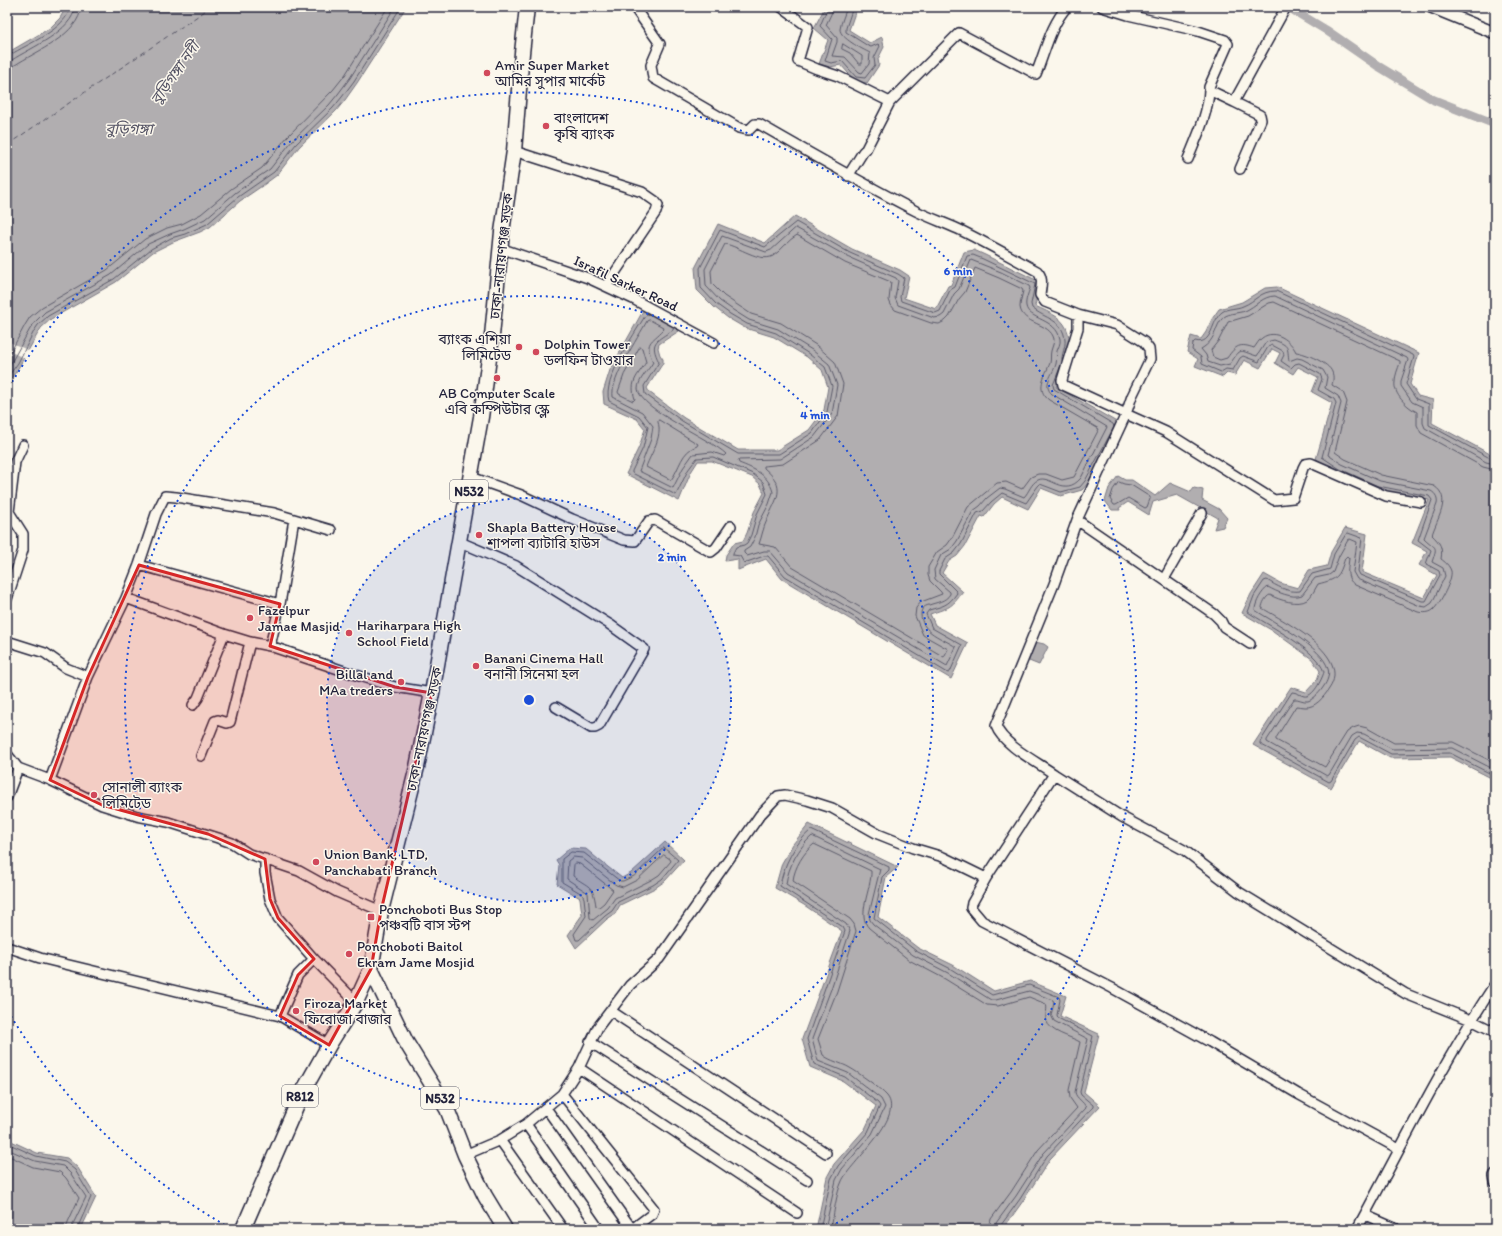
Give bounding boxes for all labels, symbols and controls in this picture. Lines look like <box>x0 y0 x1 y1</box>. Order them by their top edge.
water label: বুড়িগঙ্গা নদী <box>147 36 205 108</box>
place label: Amir Super Market আমির সুপার মার্কেট <box>494 57 609 90</box>
marker: Amir Super Market আমির সুপার মার্কেট <box>482 68 492 78</box>
place label: বাংলাদেশ কৃষি ব্যাংক <box>553 110 615 143</box>
water label: বুড়িগঙ্গা <box>105 120 156 138</box>
marker: বাংলাদেশ কৃষি ব্যাংক <box>541 121 551 131</box>
street label: ঢাকা-নারায়ণগঞ্জ সড়ক <box>486 192 517 321</box>
street label: Israfil Sarker Road <box>571 252 681 315</box>
text: 6 min <box>944 264 973 278</box>
place label: ব্যাংক এশিয়া লিমিটেড <box>438 331 512 364</box>
place label: Dolphin Tower ডলফিন টাওয়ার <box>543 336 634 369</box>
marker: ব্যাংক এশিয়া লিমিটেড <box>514 342 524 352</box>
marker: Dolphin Tower ডলফিন টাওয়ার <box>531 347 541 357</box>
marker: AB Computer Scale এবি কম্পিউটার স্কেল <box>492 373 502 383</box>
place label: AB Computer Scale এবি কম্পিউটার স্কেল <box>439 385 556 418</box>
text: 4 min <box>800 408 830 422</box>
road number: N532 <box>450 480 488 502</box>
place label: Shapla Battery House শাপলা ব্যাটারি হাউস <box>486 519 617 552</box>
marker: Shapla Battery House শাপলা ব্যাটারি হাউস <box>474 530 484 540</box>
text: 2 min <box>658 550 687 564</box>
place label: Fazelpur Jamae Masjid <box>258 602 340 635</box>
marker: Fazelpur Jamae Masjid <box>245 613 255 623</box>
place label: Hariharpara High School Field <box>357 617 462 650</box>
marker: Hariharpara High School Field <box>344 628 354 638</box>
place label: Banani Cinema Hall বনানী সিনেমা হল <box>483 650 604 683</box>
marker: Banani Cinema Hall বনানী সিনেমা হল <box>471 661 481 671</box>
street label: ঢাকা-নারায়ণগঞ্জ সড়ক <box>403 665 446 794</box>
place label: Billal and MAa treders <box>319 666 394 699</box>
marker: Billal and MAa treders <box>396 677 406 687</box>
centre of rings <box>522 693 536 707</box>
place label: সোনালী ব্যাংক লিমিটেড <box>101 779 183 812</box>
marker: সোনালী ব্যাংক লিমিটেড <box>89 790 99 800</box>
place label: Union Bank, LTD, Panchabati Branch <box>324 846 438 879</box>
marker: Union Bank, LTD, Panchabati Branch <box>311 857 321 867</box>
place label: Ponchoboti Bus Stop পঞ্চবটি বাস স্টপ <box>379 901 502 934</box>
marker: Ponchoboti Bus Stop পঞ্চবটি বাস স্টপ <box>366 912 376 922</box>
place label: Ponchoboti Baitol Ekram Jame Mosjid <box>357 938 475 971</box>
marker: Ponchoboti Baitol Ekram Jame Mosjid <box>344 949 354 959</box>
place label: Firoza Market ফিরোজা বাজার <box>303 995 392 1028</box>
marker: Firoza Market ফিরোজা বাজার <box>291 1006 301 1016</box>
road number: R812 <box>282 1085 318 1107</box>
road number: N532 <box>421 1087 459 1109</box>

